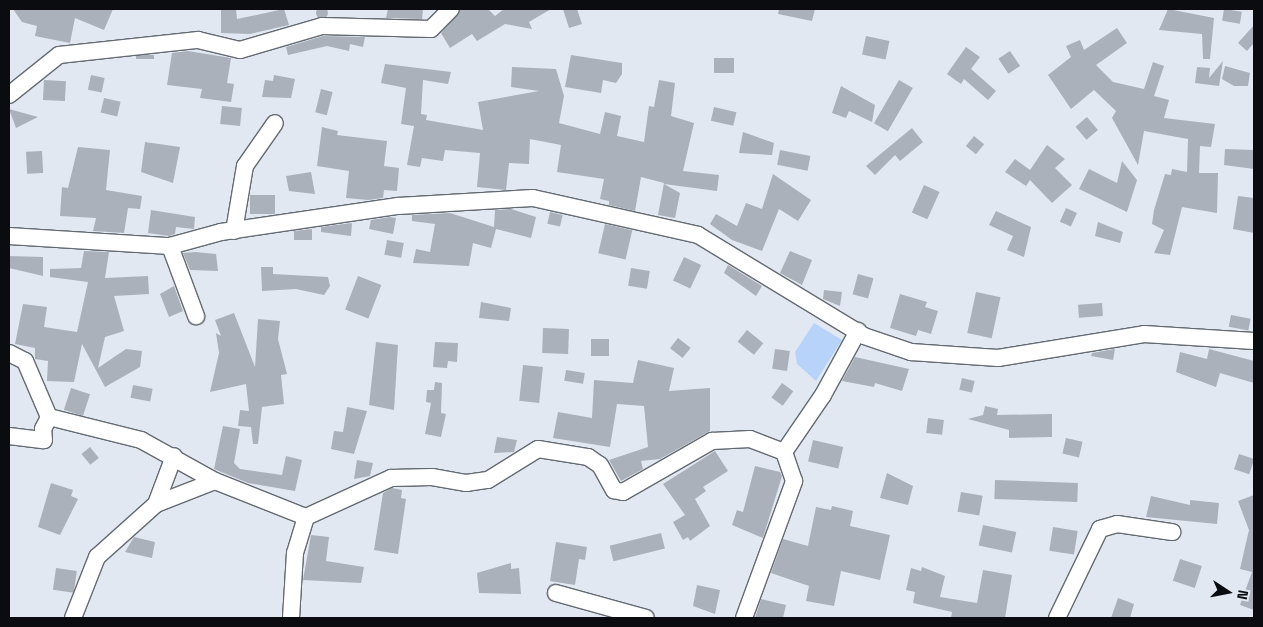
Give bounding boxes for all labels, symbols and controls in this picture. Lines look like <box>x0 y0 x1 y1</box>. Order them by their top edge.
north arrow <box>1203 567 1253 617</box>
text: N <box>1233 589 1252 601</box>

